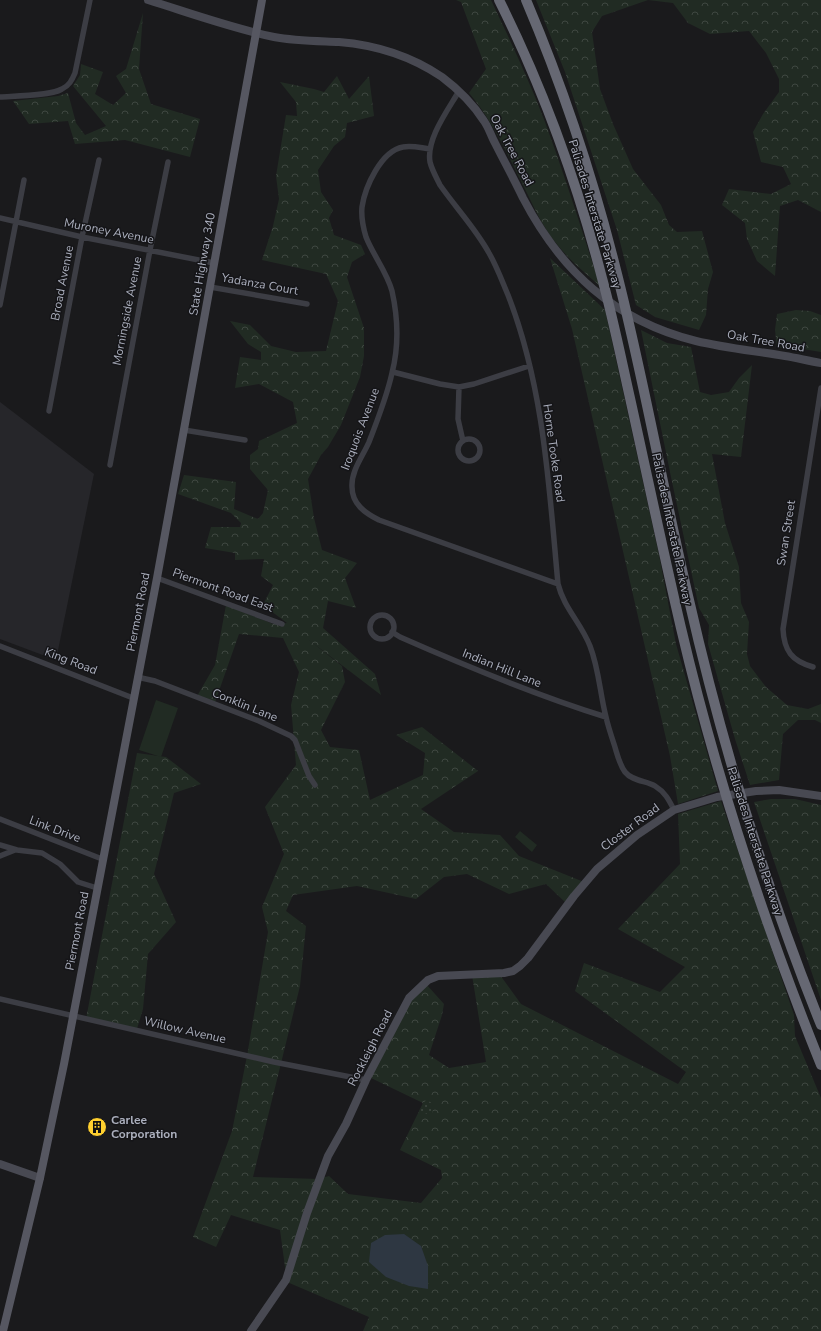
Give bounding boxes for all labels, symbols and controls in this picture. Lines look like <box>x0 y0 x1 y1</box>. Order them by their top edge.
street label: Oak Tree Road <box>486 111 538 189</box>
street label: Palisades Interstate Parkway <box>565 137 626 291</box>
street label: State Highway 340 <box>185 211 219 317</box>
street label: Muroney Avenue <box>63 214 155 248</box>
street label: Broad Avenue <box>47 244 77 322</box>
street label: Morningside Avenue <box>109 255 145 367</box>
street label: Yadanza Court <box>219 269 300 299</box>
street label: Oak Tree Road <box>726 326 806 356</box>
street label: Iroquois Avenue <box>337 386 383 472</box>
street label: Horne Tooke Road <box>539 403 569 503</box>
street label: Palisades Interstate Parkway <box>648 451 696 607</box>
street label: Swan Street <box>773 498 799 567</box>
street label: Piermont Road East <box>170 564 276 616</box>
street label: Piermont Road <box>123 571 153 653</box>
street label: King Road <box>42 644 100 678</box>
street label: Indian Hill Lane <box>460 645 544 691</box>
street label: Conklin Lane <box>210 685 280 725</box>
street label: Palisades Interstate Parkway <box>723 765 787 918</box>
street label: Closter Road <box>597 800 663 854</box>
street label: Link Drive <box>27 812 83 846</box>
street label: Piermont Road <box>62 890 92 972</box>
street label: Rockleigh Road <box>344 1007 396 1089</box>
street label: Willow Avenue <box>142 1013 228 1047</box>
place label: Carlee Corporation <box>111 1112 177 1142</box>
building icon: Carlee Corporation <box>86 1116 108 1138</box>

